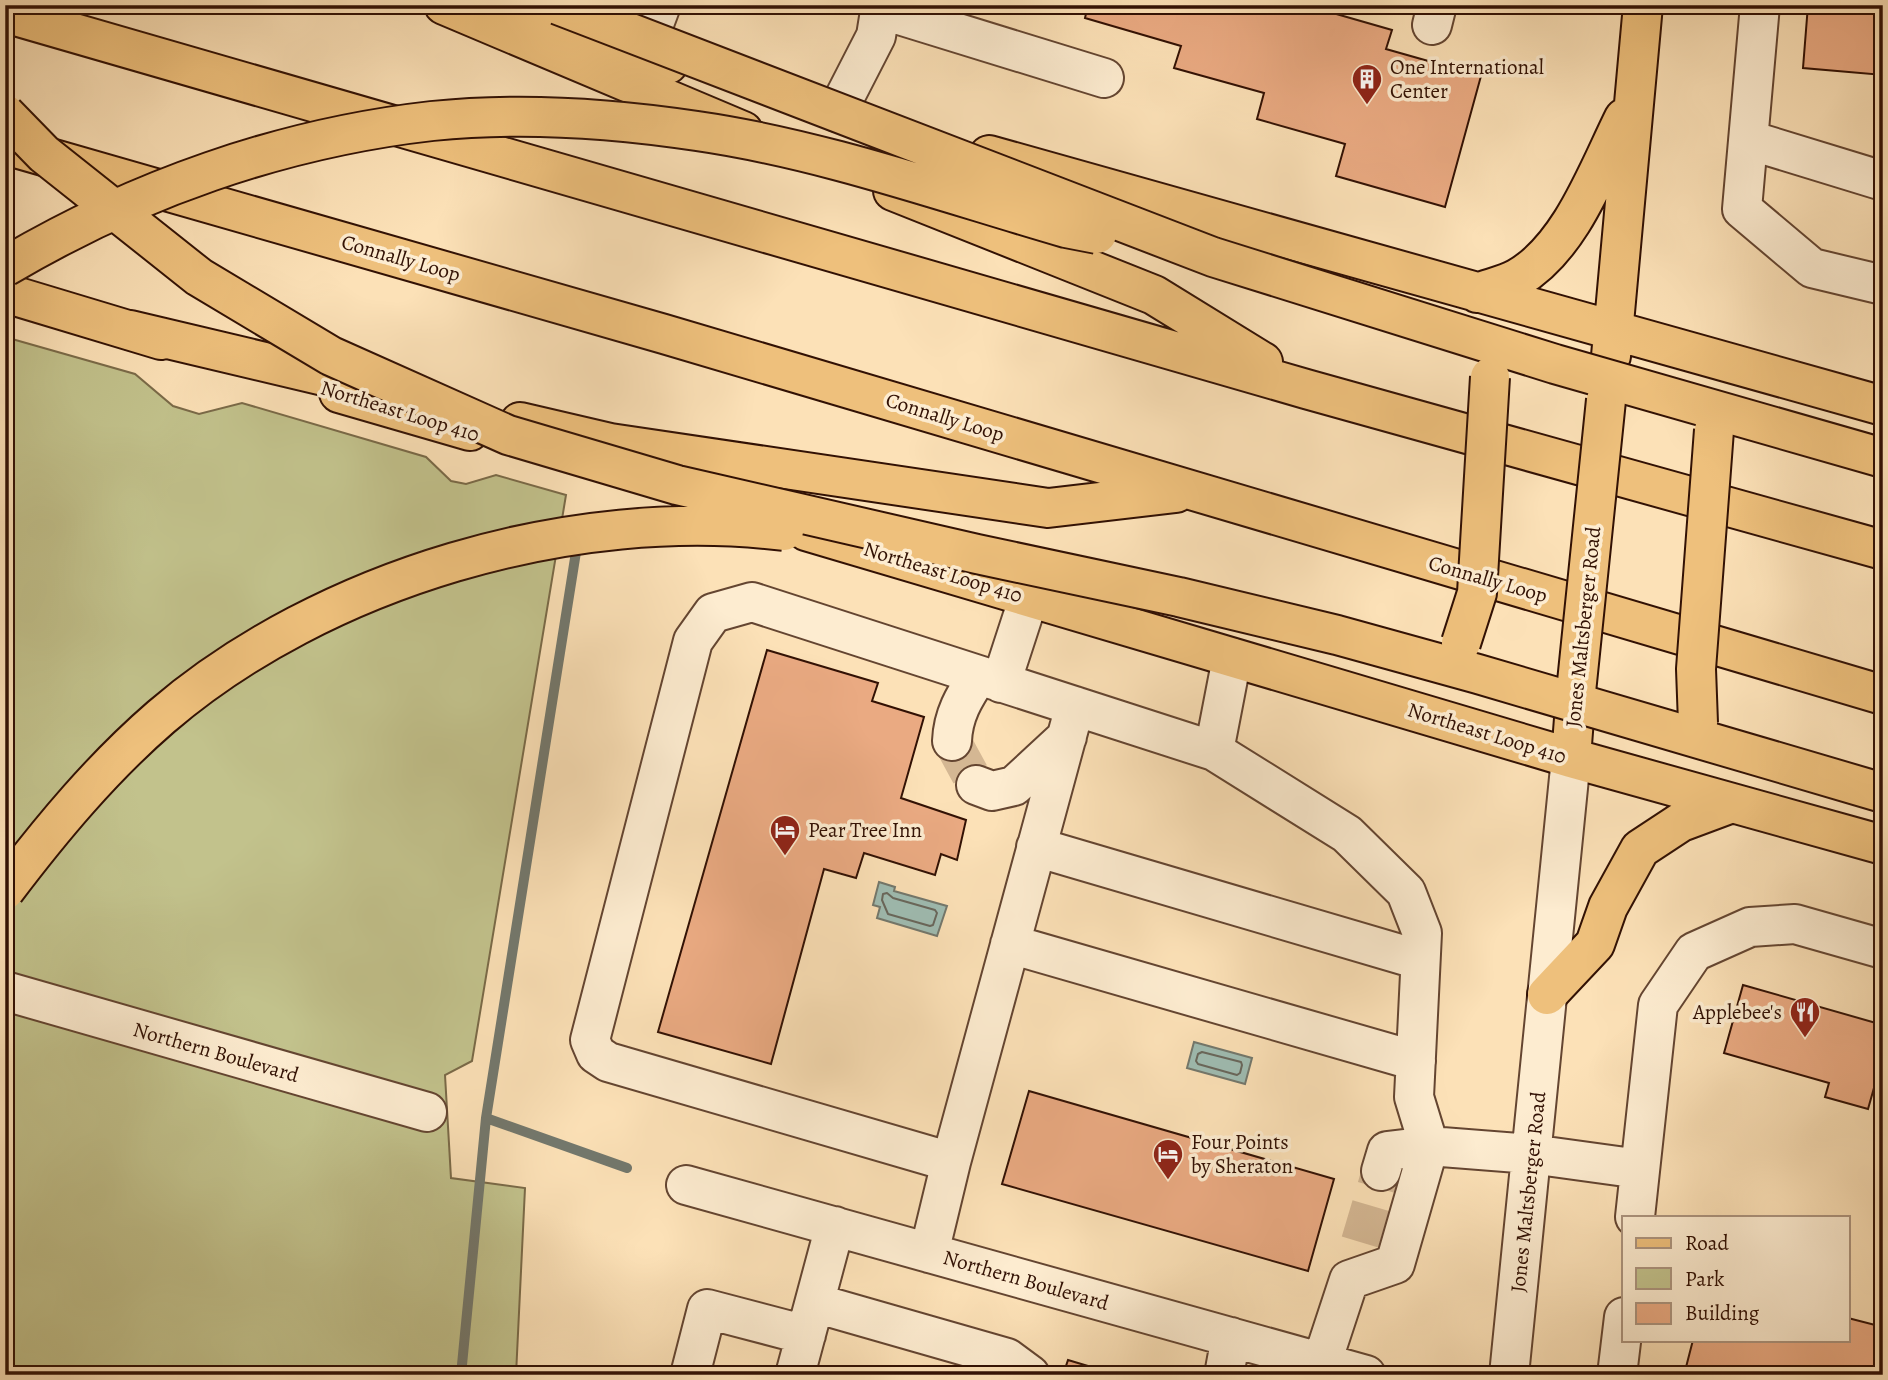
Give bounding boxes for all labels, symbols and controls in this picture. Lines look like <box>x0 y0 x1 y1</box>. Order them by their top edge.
place label: One International Center <box>1390 53 1544 105</box>
building icon: One International Center <box>1350 62 1384 106</box>
street label: Connally Loop <box>338 228 464 288</box>
street label: Northeast Loop 410 <box>317 374 483 448</box>
street label: Connally Loop <box>882 386 1008 448</box>
street label: Jones Maltsberger Road <box>1559 524 1608 729</box>
street label: Northeast Loop 410 <box>860 535 1026 609</box>
street label: Connally Loop <box>1425 549 1551 609</box>
street label: Northeast Loop 410 <box>1404 696 1570 770</box>
hotel icon: Pear Tree Inn <box>768 813 802 857</box>
place label: Pear Tree Inn <box>808 816 922 844</box>
restaurant icon: Applebee's <box>1788 995 1822 1039</box>
place label: Applebee's <box>1692 998 1782 1026</box>
street label: Northern Boulevard <box>130 1015 303 1089</box>
street label: Jones Maltsberger Road <box>1504 1089 1553 1294</box>
place label: Four Points by Sheraton <box>1191 1128 1293 1180</box>
hotel icon: Four Points by Sheraton <box>1151 1137 1185 1181</box>
legend <box>1622 1216 1850 1342</box>
text: Road <box>1685 1229 1729 1257</box>
street label: Northern Boulevard <box>940 1243 1113 1317</box>
text: Park <box>1685 1265 1725 1293</box>
text: Building <box>1685 1299 1760 1327</box>

